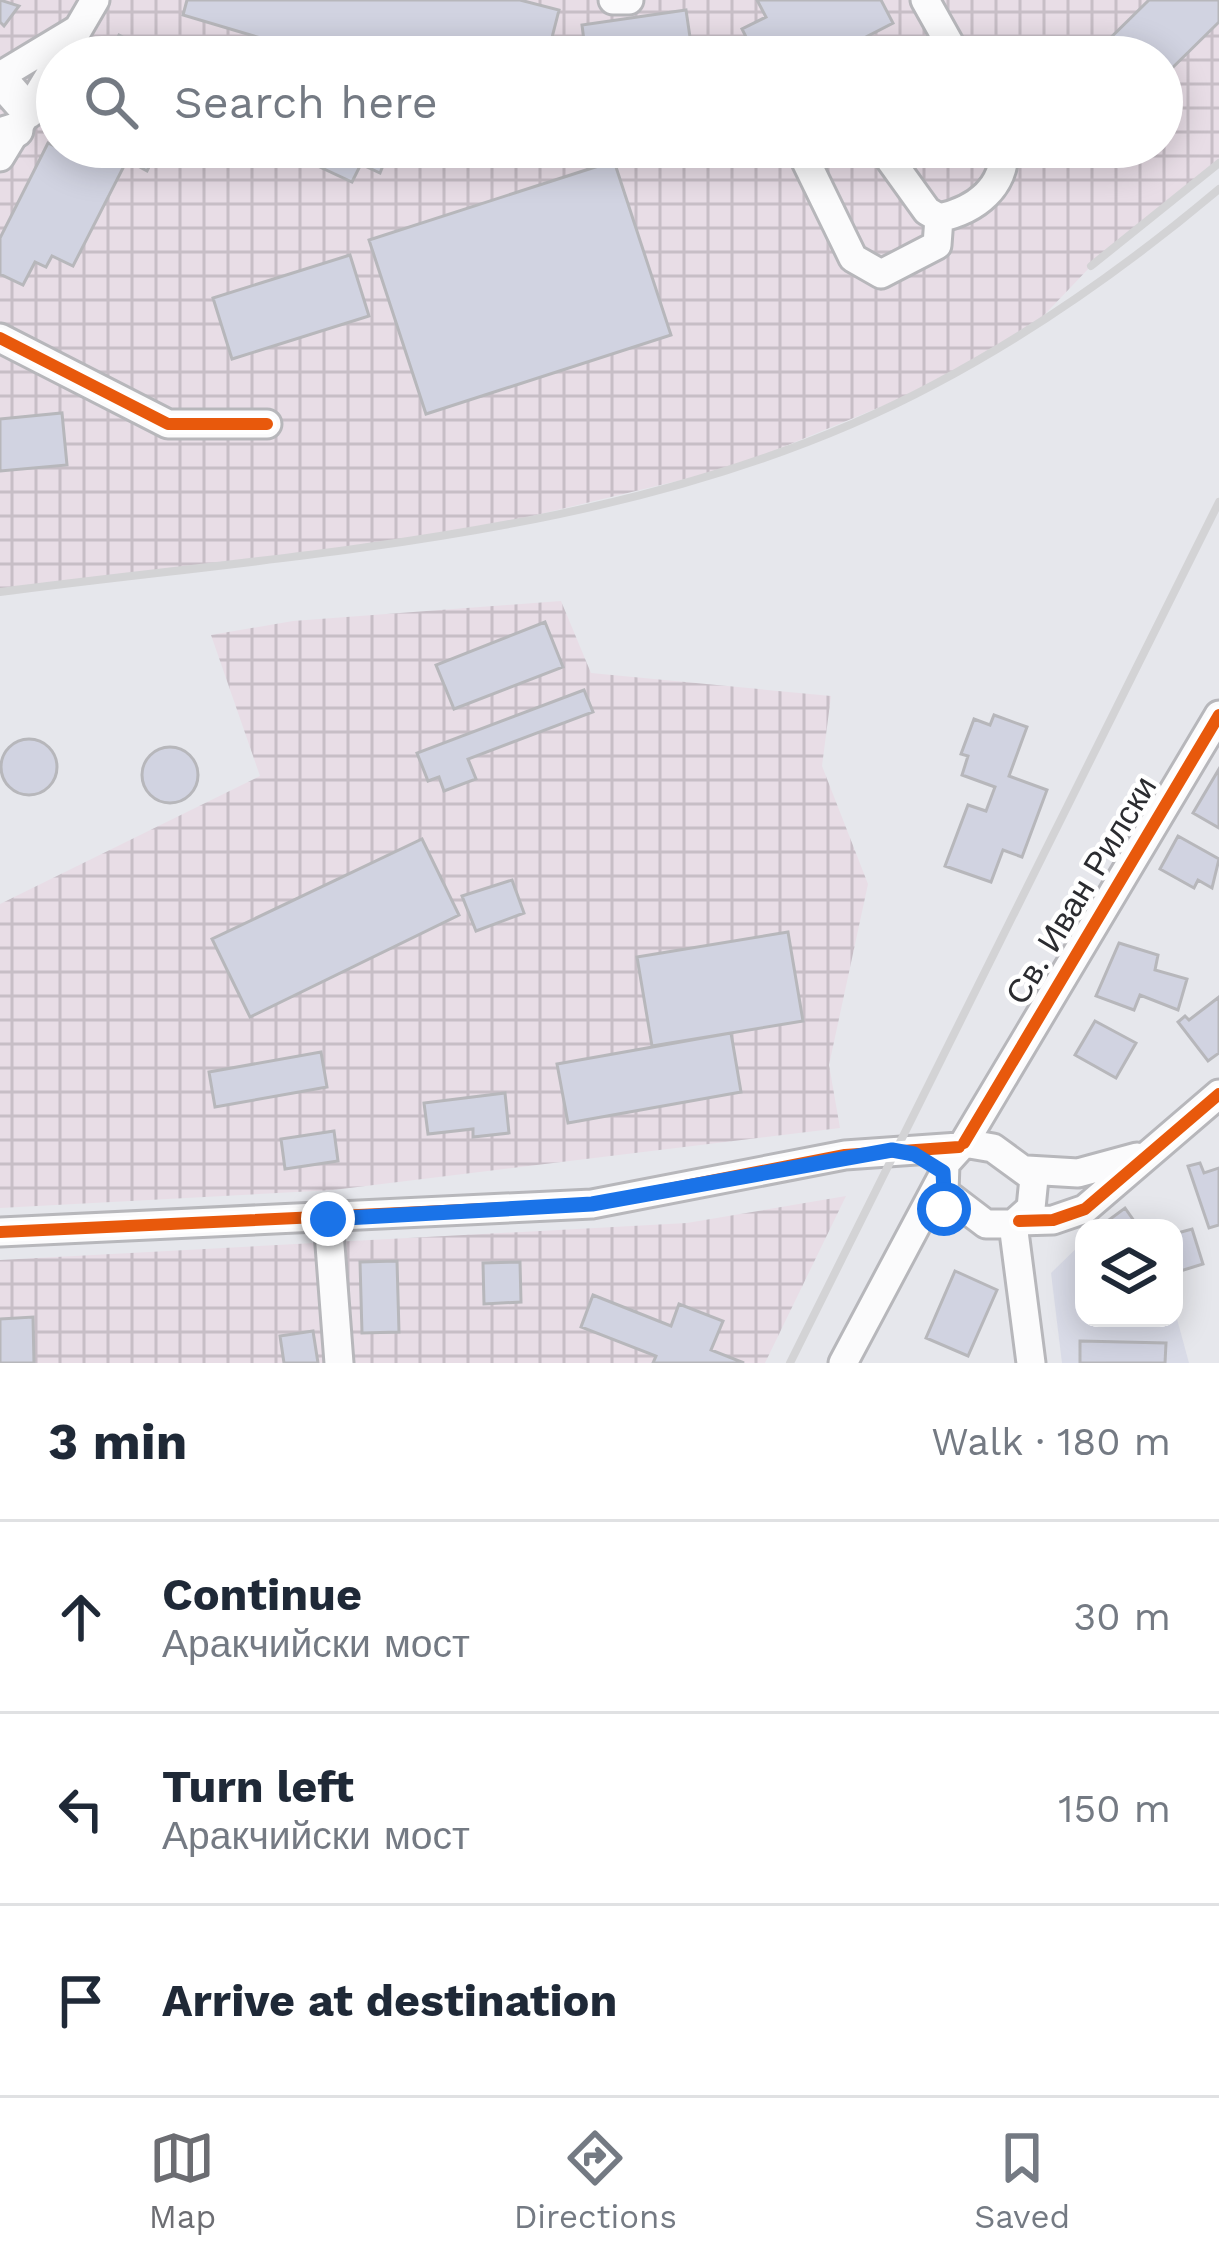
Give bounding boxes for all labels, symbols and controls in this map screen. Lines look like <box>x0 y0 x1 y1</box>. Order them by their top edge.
search box <box>36 36 1183 168</box>
icon: search <box>78 69 144 135</box>
text: Search here <box>174 76 438 129</box>
street label: Св. Иван Рилски <box>998 769 1164 1011</box>
route start <box>917 1182 971 1236</box>
route end <box>301 1192 355 1246</box>
map controls <box>1075 1219 1183 1327</box>
button: layers <box>1075 1219 1183 1327</box>
text: 3 min <box>48 1412 187 1471</box>
text: Walk · 180 m <box>931 1419 1171 1464</box>
text: Continue <box>162 1568 362 1621</box>
icon: ahead <box>48 1584 114 1650</box>
text: 30 m <box>1074 1594 1171 1639</box>
text: Аракчийски мост <box>162 1621 470 1666</box>
text: Turn left <box>162 1760 354 1813</box>
icon: left <box>48 1776 114 1842</box>
text: 150 m <box>1058 1786 1171 1831</box>
text: Аракчийски мост <box>162 1813 470 1858</box>
icon: arrive <box>48 1968 114 2034</box>
text: Arrive at destination <box>162 1974 617 2027</box>
tab: Map <box>149 2125 216 2236</box>
tab: Directions <box>514 2125 677 2236</box>
tab: Saved <box>974 2125 1070 2236</box>

